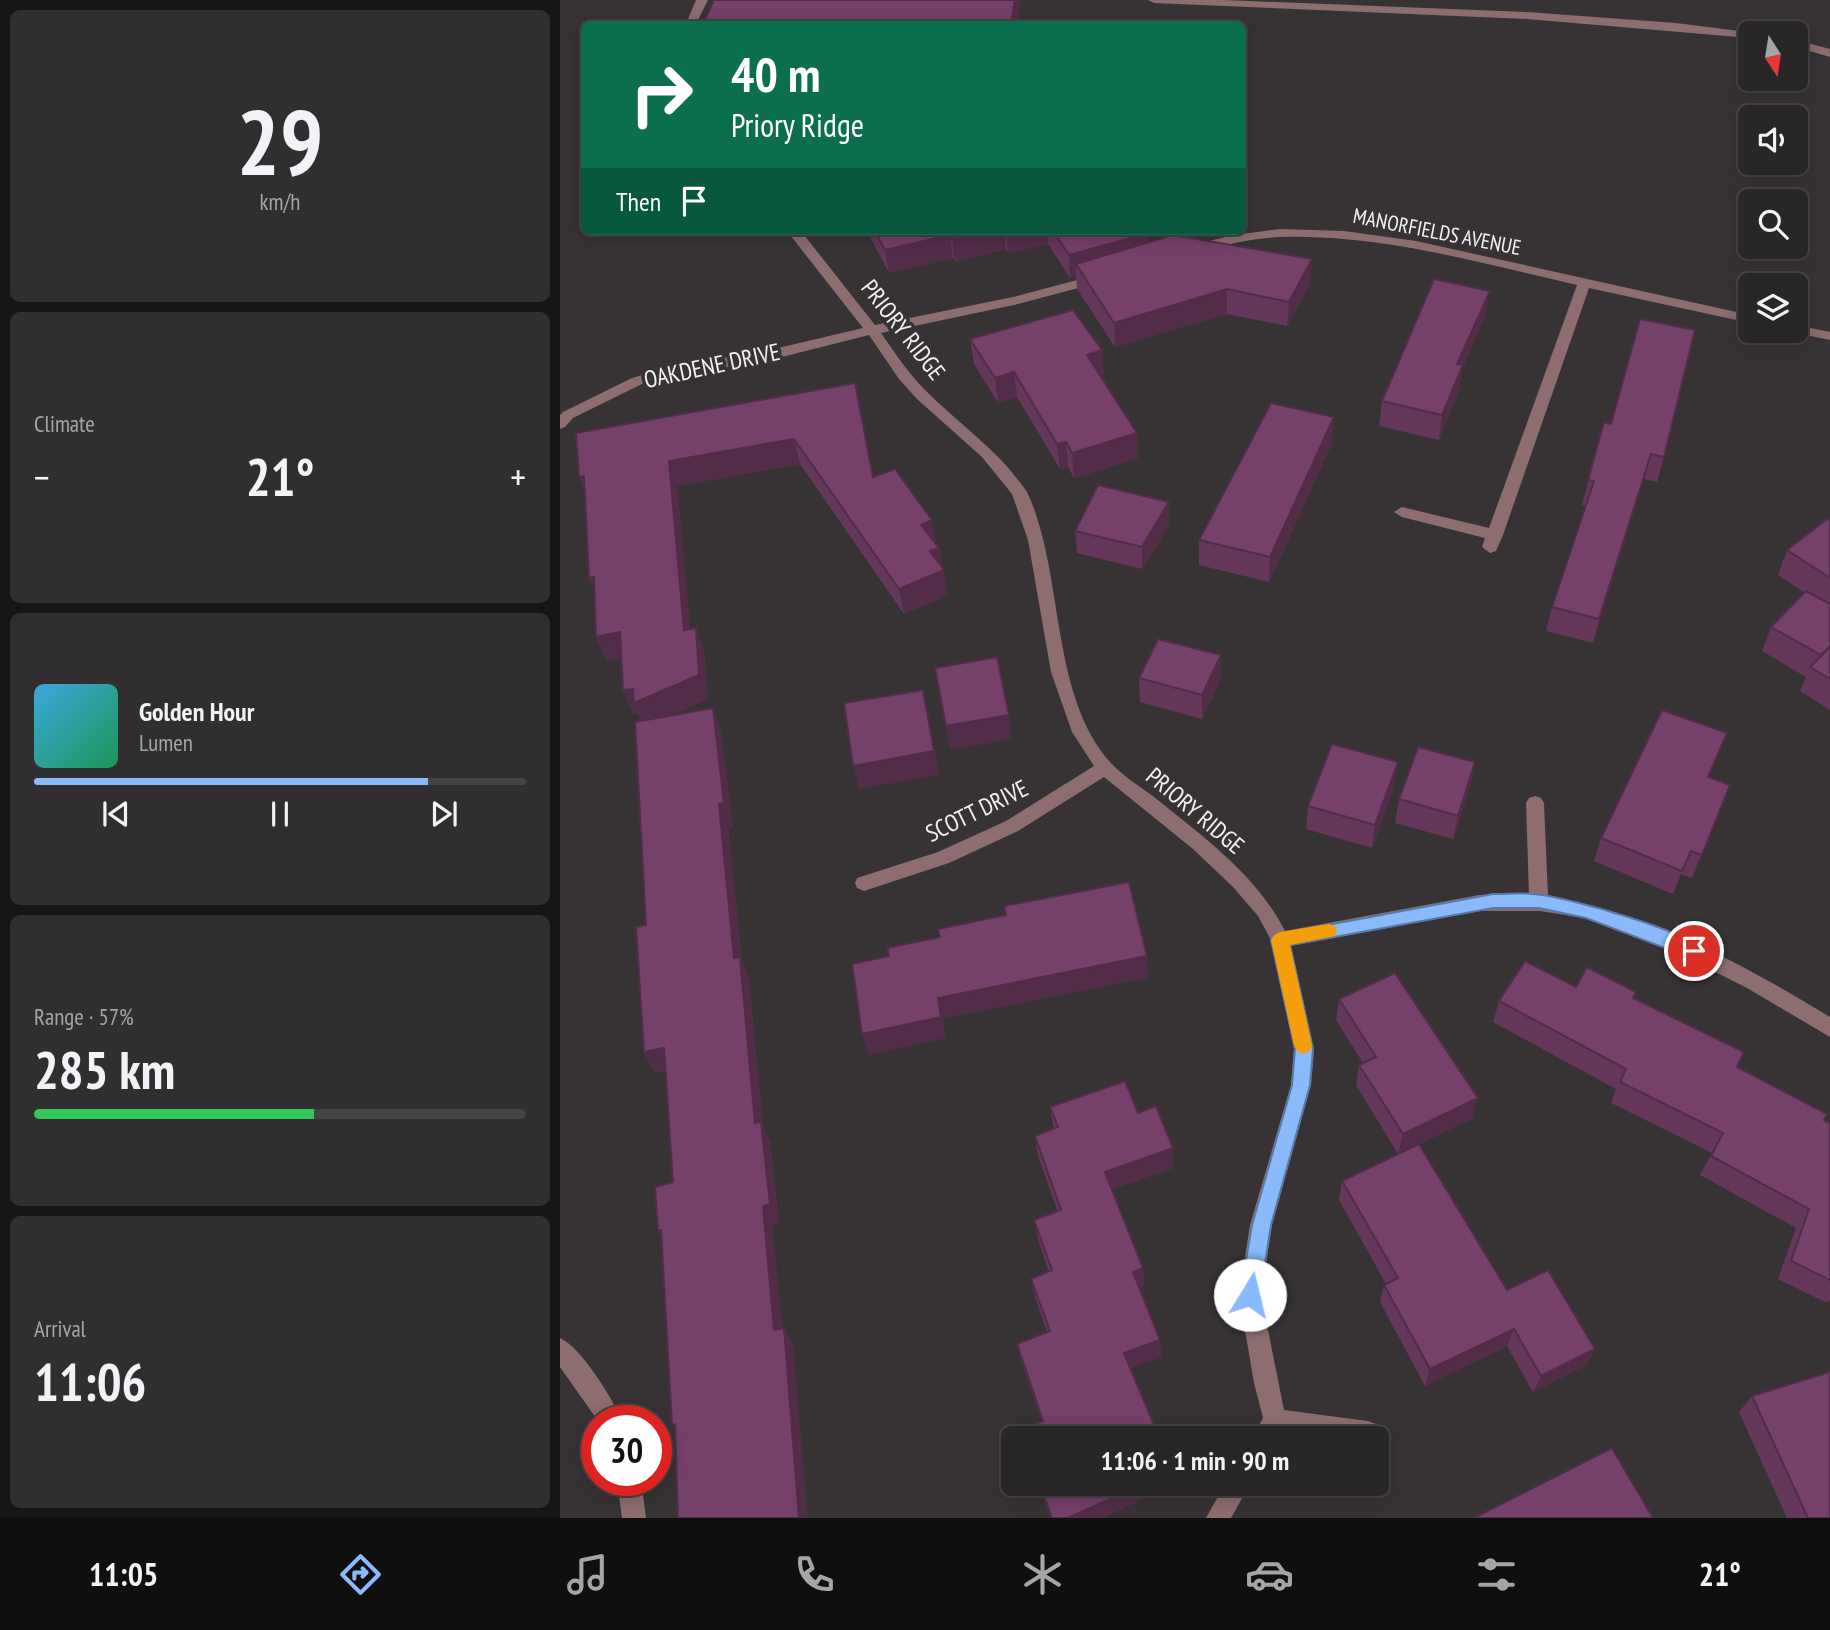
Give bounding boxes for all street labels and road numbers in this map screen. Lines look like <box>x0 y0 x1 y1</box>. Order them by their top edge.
street label: MANORFIELDS AVENUE <box>1351 202 1523 261</box>
street label: PRIORY RIDGE <box>855 273 952 386</box>
street label: OAKDENE DRIVE <box>641 336 783 395</box>
street label: PRIORY RIDGE <box>1140 761 1251 861</box>
street label: SCOTT DRIVE <box>920 772 1033 849</box>

